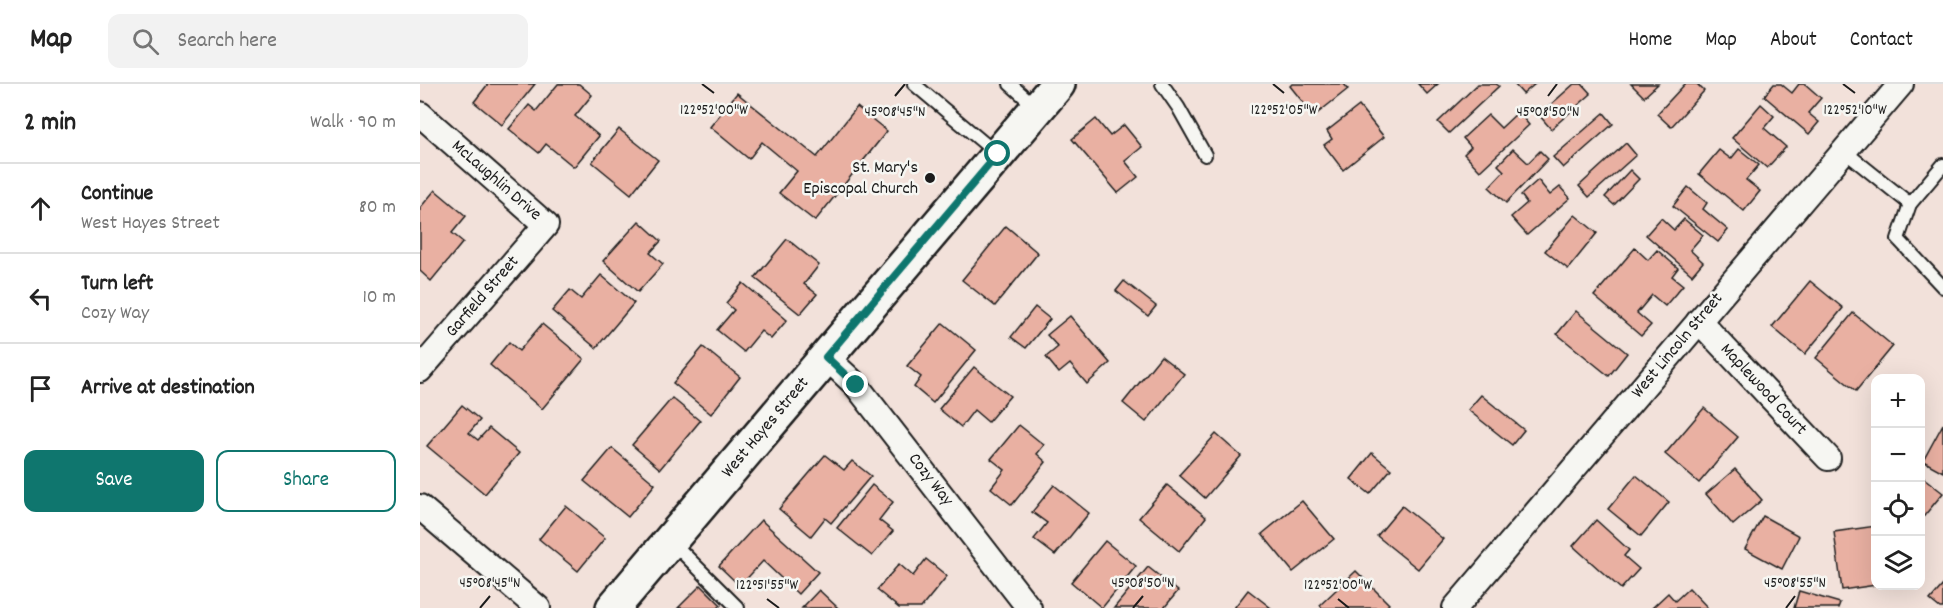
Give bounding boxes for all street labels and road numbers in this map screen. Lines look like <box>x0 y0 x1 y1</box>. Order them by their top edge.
street label: McLaughlin Drive <box>445 135 547 227</box>
street label: Garfield Street <box>440 250 526 343</box>
street label: West Lincoln Street <box>1626 287 1730 404</box>
street label: Maplewood Court <box>1714 338 1813 442</box>
street label: West Hayes Street <box>716 372 816 484</box>
street label: Cozy Way <box>901 448 959 512</box>

